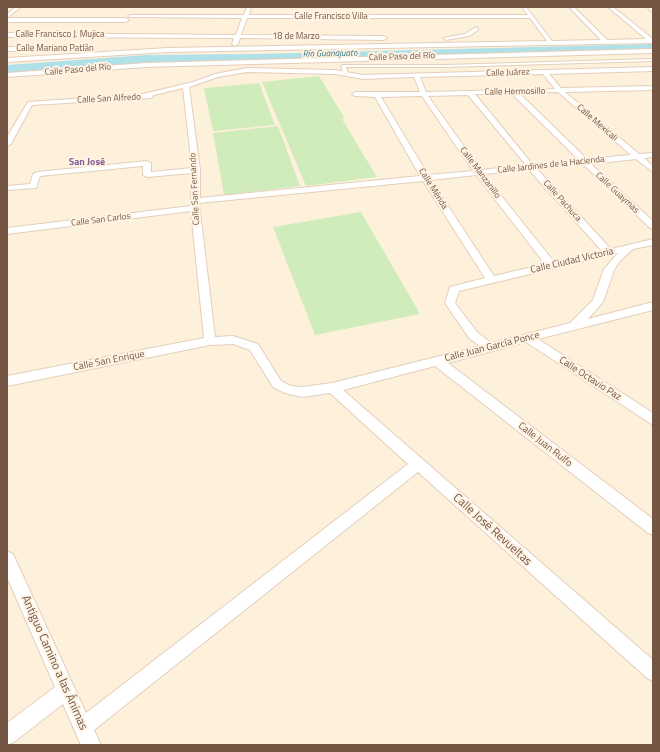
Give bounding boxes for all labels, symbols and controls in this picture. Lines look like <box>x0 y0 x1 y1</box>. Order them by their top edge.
street label: Calle Francisco Villa <box>294 12 368 22</box>
street label: Calle Francisco J. Mujica <box>15 30 105 40</box>
street label: 18 de Marzo <box>272 32 320 42</box>
street label: Calle Mariano Patlán <box>16 44 94 54</box>
water label: Río Guanajuato <box>303 48 357 60</box>
street label: Calle Paso del Río <box>369 50 435 64</box>
street label: Calle Paso del Río <box>44 62 112 78</box>
street label: Calle Juárez <box>486 67 530 79</box>
street label: Calle Hermosillo <box>484 86 546 98</box>
street label: Calle San Alfredo <box>77 92 141 106</box>
street label: Calle Mexicali <box>574 102 620 144</box>
street label: Calle Manzanillo <box>457 145 503 201</box>
street label: Calle San Fernando <box>188 153 202 225</box>
street label: Calle Jardines de la Hacienda <box>497 154 605 176</box>
district label: San José <box>69 157 105 169</box>
street label: Calle Mérida <box>416 166 450 212</box>
street label: Calle Guaymas <box>593 170 641 216</box>
street label: Calle Pachuca <box>541 178 583 224</box>
street label: Calle San Carlos <box>71 211 131 229</box>
street label: Calle Ciudad Victoria <box>529 246 615 276</box>
street label: Calle Juan García Ponce <box>443 329 541 365</box>
street label: Calle San Enrique <box>72 348 146 374</box>
street label: Calle Octavio Paz <box>557 354 623 404</box>
street label: Calle Juan Rulfo <box>516 420 574 470</box>
street label: Calle José Revueltas <box>450 491 534 569</box>
street label: Antiguo Camino a las Ánimas <box>18 593 90 733</box>

